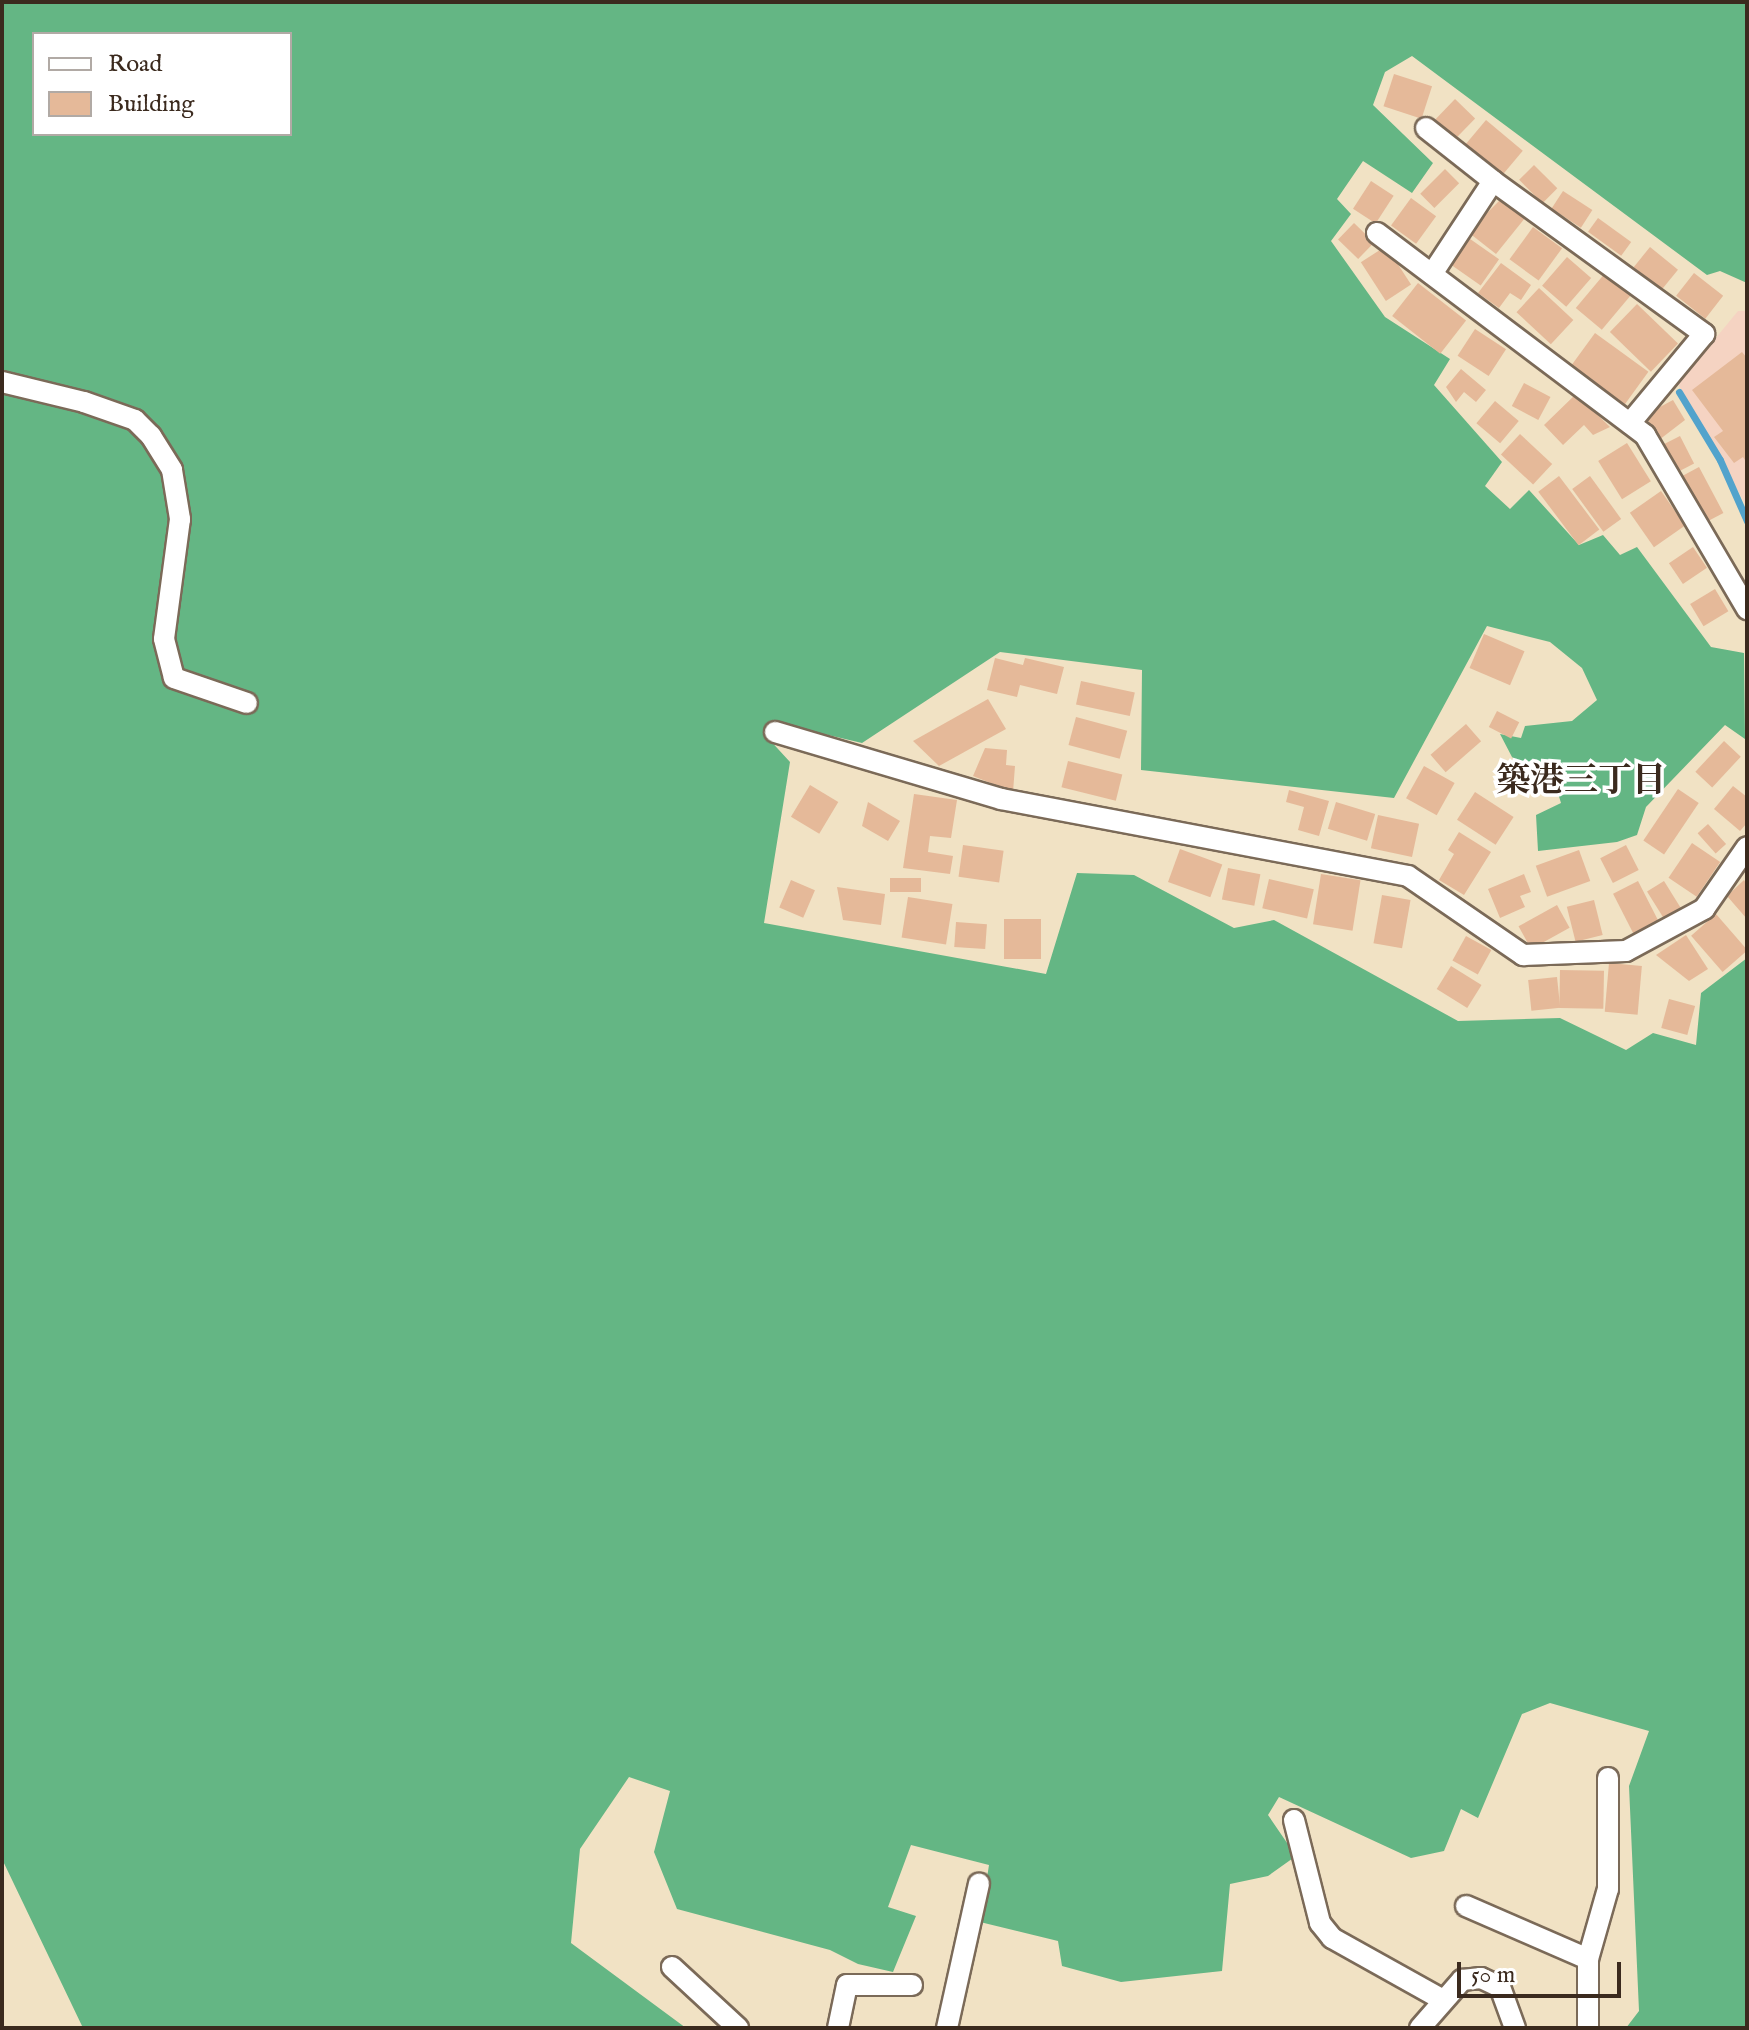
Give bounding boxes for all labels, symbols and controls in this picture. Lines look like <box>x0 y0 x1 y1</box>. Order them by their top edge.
legend <box>32 32 292 136</box>
text: Road <box>108 49 162 80</box>
text: Building <box>108 89 194 120</box>
district label: 築港三丁目 <box>1496 762 1666 802</box>
scale bar <box>1461 1946 1625 1996</box>
text: 50 m <box>1471 1960 1515 1991</box>

